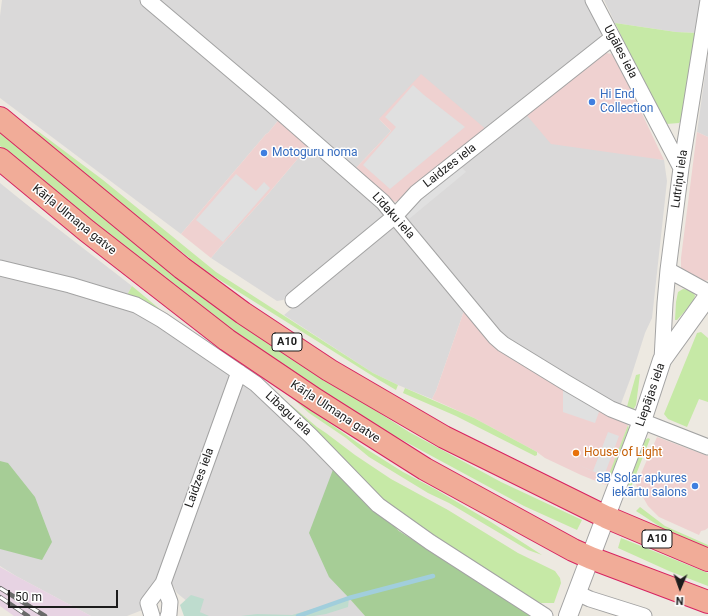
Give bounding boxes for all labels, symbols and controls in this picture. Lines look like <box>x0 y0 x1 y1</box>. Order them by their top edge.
street label: Ugāles iela <box>600 23 640 81</box>
place label: Hi End Collection <box>600 88 653 116</box>
marker: Hi End Collection <box>587 97 597 107</box>
street label: Laidzes iela <box>421 141 479 191</box>
place label: Motoguru noma <box>272 146 358 160</box>
marker: Motoguru noma <box>259 148 269 158</box>
street label: Lutriņu iela <box>669 149 691 209</box>
street label: Kārļa Ulmaņa gatve <box>29 182 119 258</box>
street label: Līdaku iela <box>369 190 417 242</box>
road number: A10 <box>272 333 302 351</box>
street label: Liepājas iela <box>633 361 669 429</box>
street label: Kārļa Ulmaņa gatve <box>288 378 382 446</box>
street label: Lībagu iela <box>262 389 314 439</box>
street label: Laidzes iela <box>182 446 218 510</box>
place label: House of Light <box>584 446 662 460</box>
marker: House of Light <box>571 448 581 458</box>
place label: SB Solar apkures iekārtu salons <box>596 472 687 500</box>
marker: SB Solar apkures iekārtu salons <box>690 481 700 491</box>
road number: A10 <box>642 530 672 548</box>
north arrow <box>660 568 700 608</box>
scale bar <box>10 582 120 608</box>
text: 50 m <box>15 590 42 604</box>
text: N <box>675 594 684 607</box>

